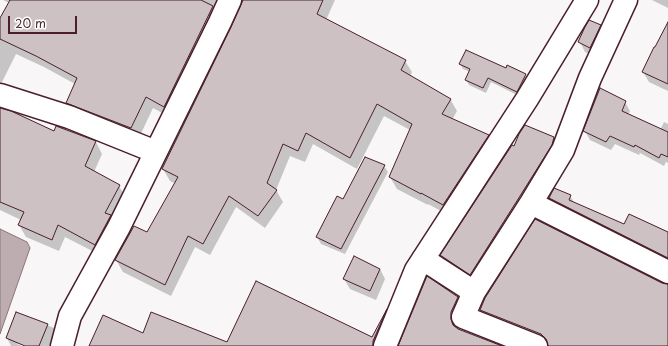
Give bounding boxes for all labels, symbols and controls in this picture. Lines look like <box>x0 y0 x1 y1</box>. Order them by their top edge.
scale bar <box>10 8 79 34</box>
text: 20 m <box>15 14 46 32</box>

